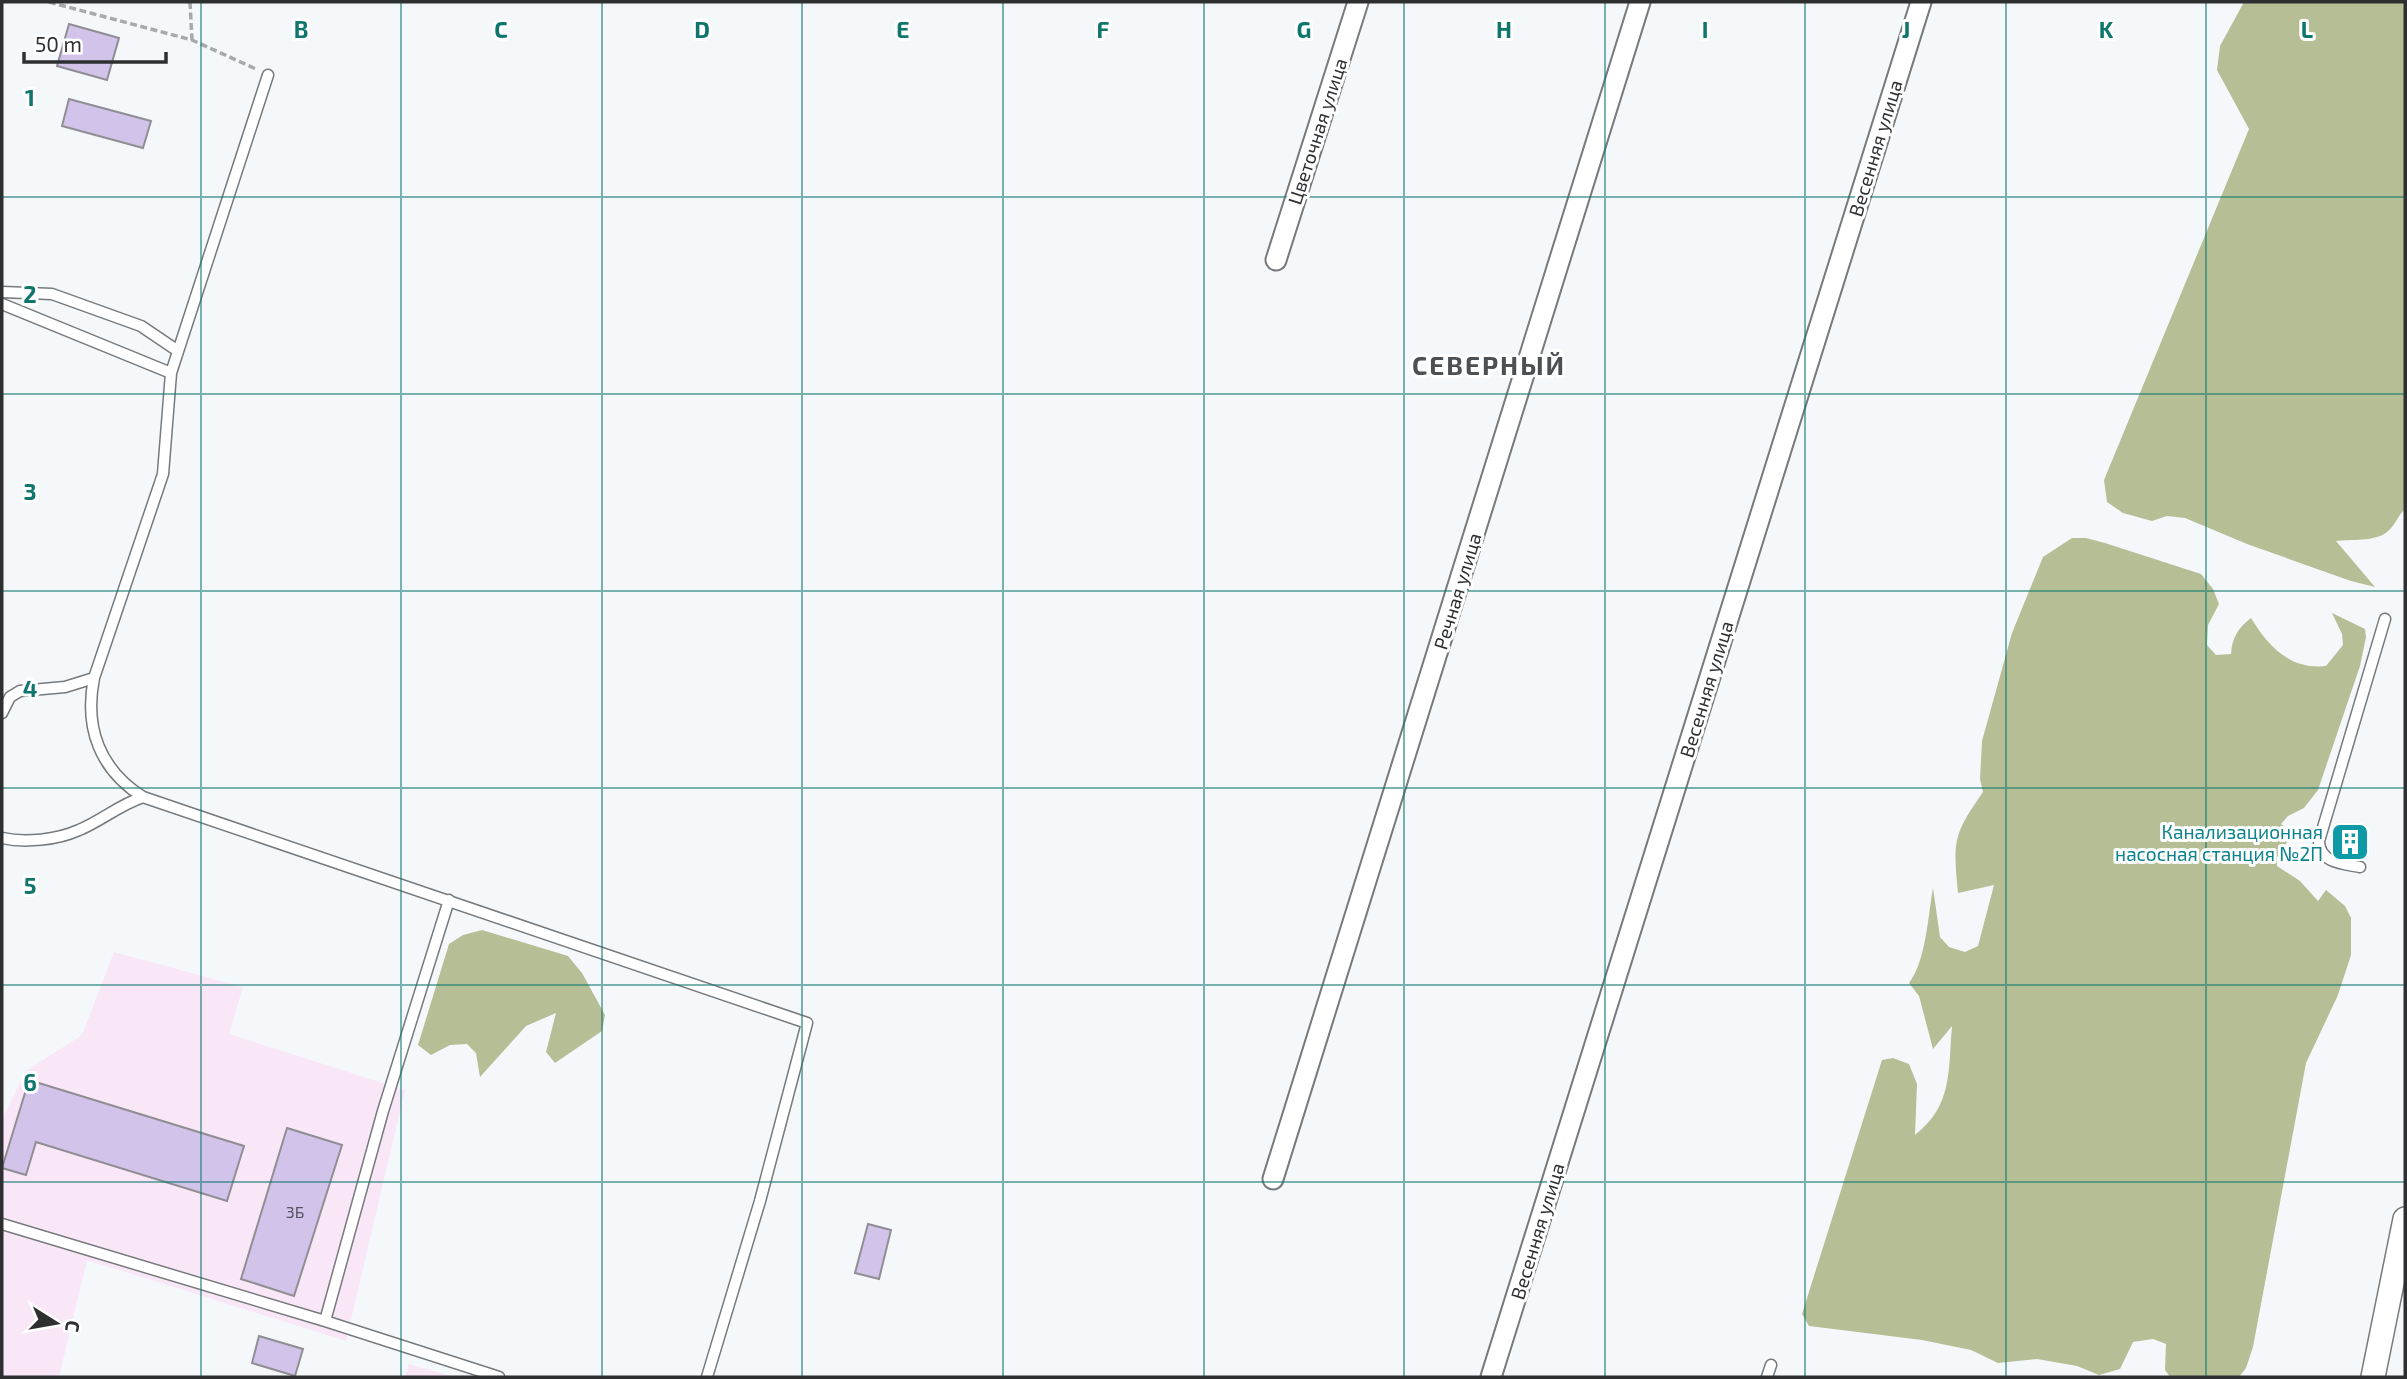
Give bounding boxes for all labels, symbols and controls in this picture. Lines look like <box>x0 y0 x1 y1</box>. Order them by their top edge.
text: B <box>294 15 308 43</box>
text: C <box>494 15 508 43</box>
text: D <box>694 15 710 43</box>
text: E <box>896 15 910 43</box>
text: F <box>1097 15 1110 43</box>
text: G <box>1297 15 1311 43</box>
text: H <box>1496 15 1512 43</box>
text: I <box>1702 15 1708 43</box>
text: J <box>1902 15 1910 43</box>
text: K <box>2099 15 2114 43</box>
text: L <box>2301 15 2313 43</box>
scale bar <box>24 21 166 65</box>
text: 50 m <box>35 31 82 56</box>
street label: Цветочная улица <box>1282 55 1352 208</box>
street label: Весенняя улица <box>1843 77 1908 219</box>
text: 1 <box>25 83 35 111</box>
text: 2 <box>23 280 37 308</box>
district label: СЕВЕРНЫЙ <box>1412 349 1566 380</box>
text: 3 <box>23 477 37 505</box>
street label: Речная улица <box>1428 530 1487 652</box>
street label: Весенняя улица <box>1674 618 1739 760</box>
text: 4 <box>23 674 37 702</box>
place label: Канализационная насосная станция №2П <box>2115 820 2323 865</box>
building icon: Канализационная насосная станция №2П <box>2329 821 2371 863</box>
text: 5 <box>24 871 36 899</box>
text: 6 <box>23 1068 37 1096</box>
street label: Весенняя улица <box>1505 1160 1570 1302</box>
house number: 3Б <box>286 1202 304 1221</box>
north arrow <box>21 1288 91 1358</box>
text: С <box>61 1319 86 1334</box>

